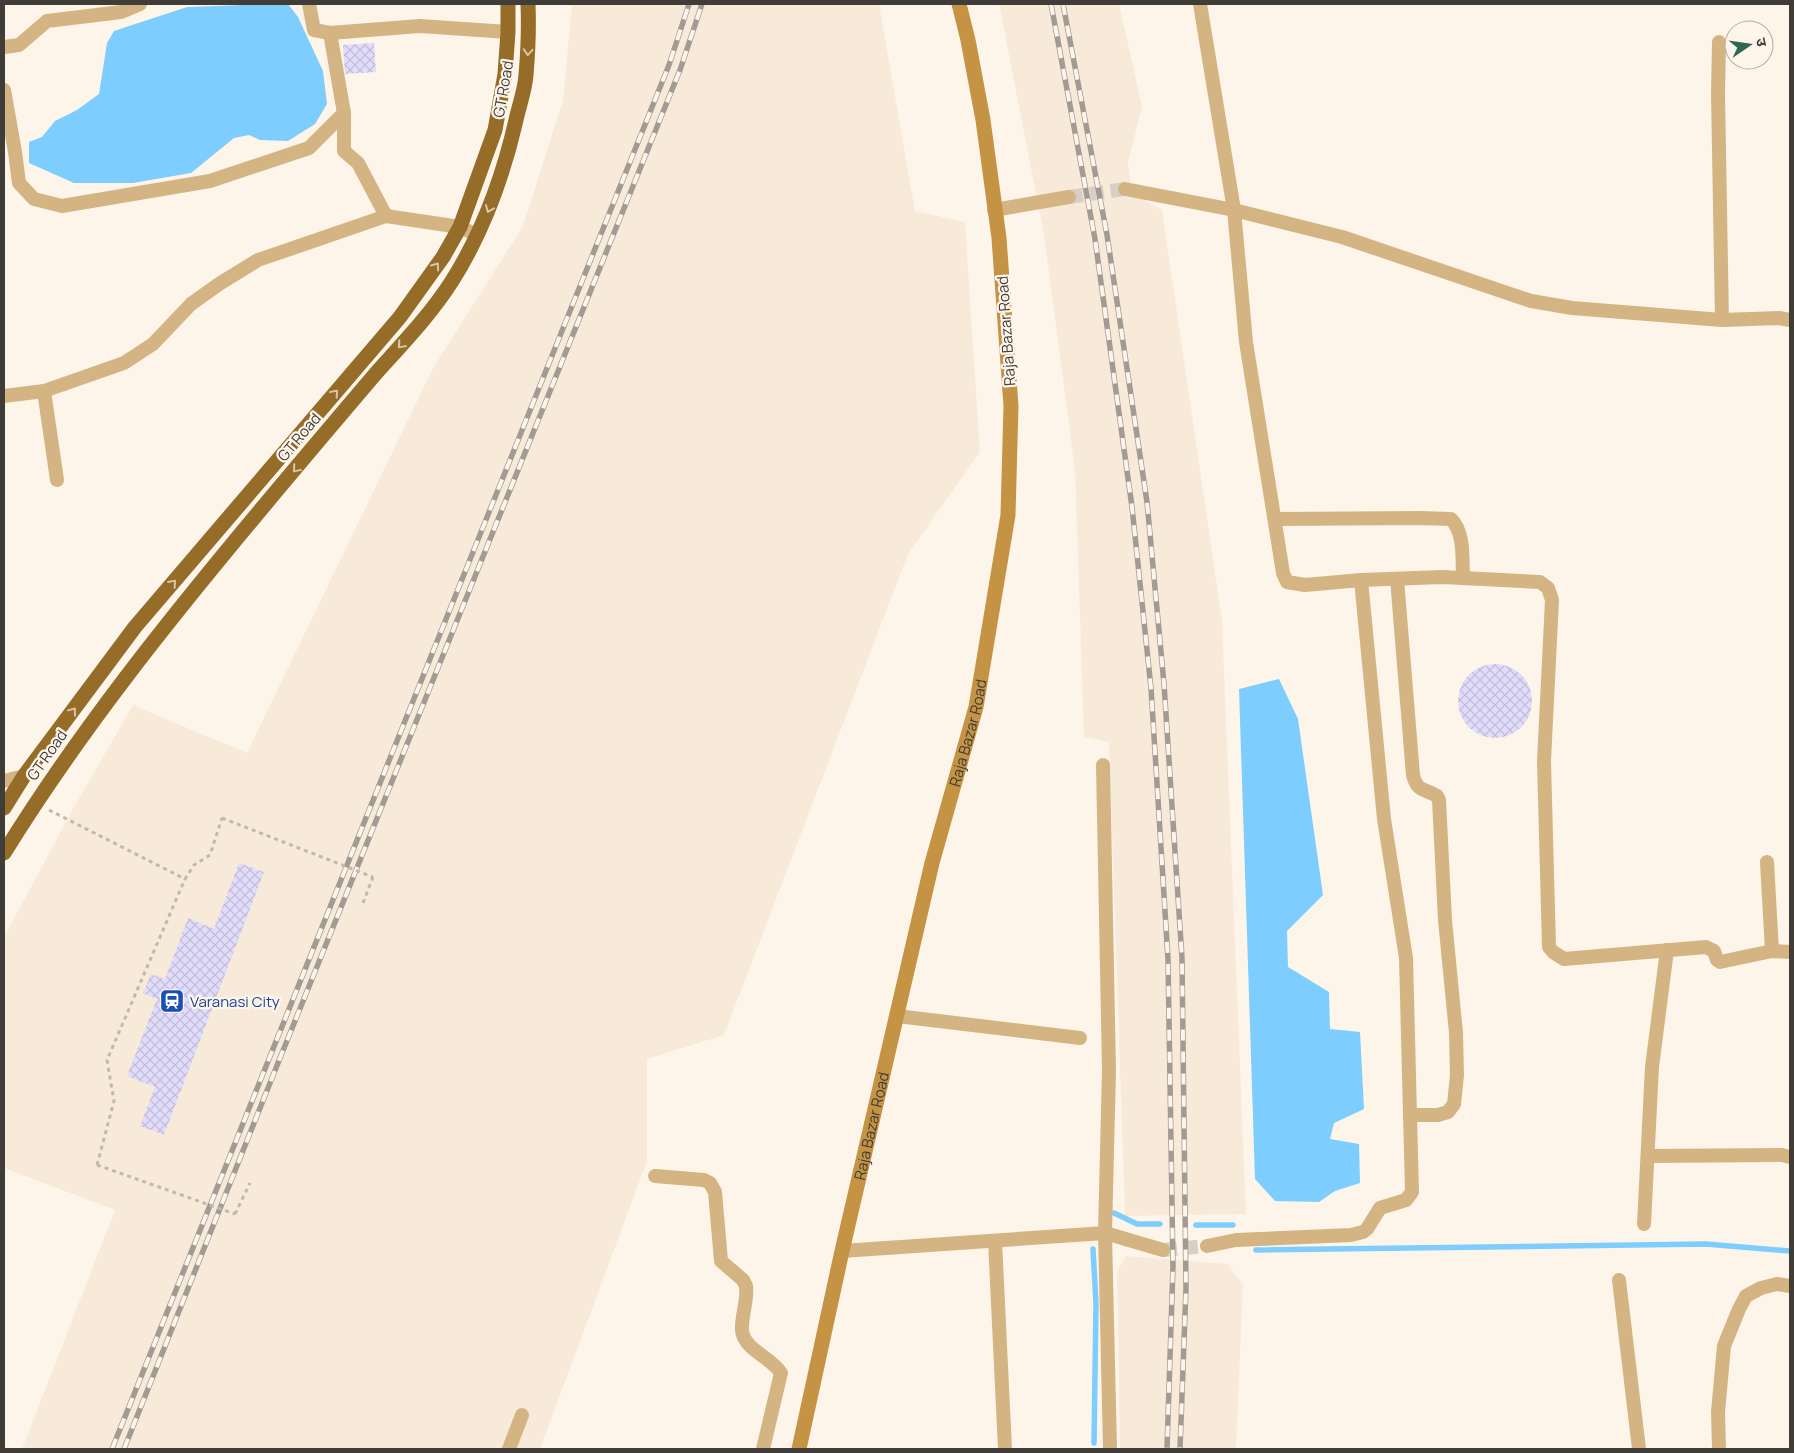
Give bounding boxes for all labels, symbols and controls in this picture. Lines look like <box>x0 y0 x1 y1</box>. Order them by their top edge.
north arrow <box>1724 20 1774 70</box>
text: उ <box>1752 36 1773 49</box>
one-way arrow <box>522 49 533 57</box>
street label: GT Road <box>488 59 518 119</box>
one-way arrow <box>484 205 494 213</box>
one-way arrow <box>430 262 439 272</box>
street label: Raja Bazar Road <box>992 275 1020 387</box>
one-way arrow <box>398 340 407 349</box>
one-way arrow <box>329 390 338 399</box>
street label: GT Road <box>273 408 325 466</box>
one-way arrow <box>293 463 301 472</box>
one-way arrow <box>167 580 176 589</box>
street label: Raja Bazar Road <box>944 678 991 789</box>
one-way arrow <box>67 708 75 717</box>
street label: GT Road <box>22 725 72 785</box>
station icon: Varanasi City <box>159 988 185 1014</box>
place label: Varanasi City <box>190 991 280 1012</box>
street label: Raja Bazar Road <box>848 1070 894 1182</box>

